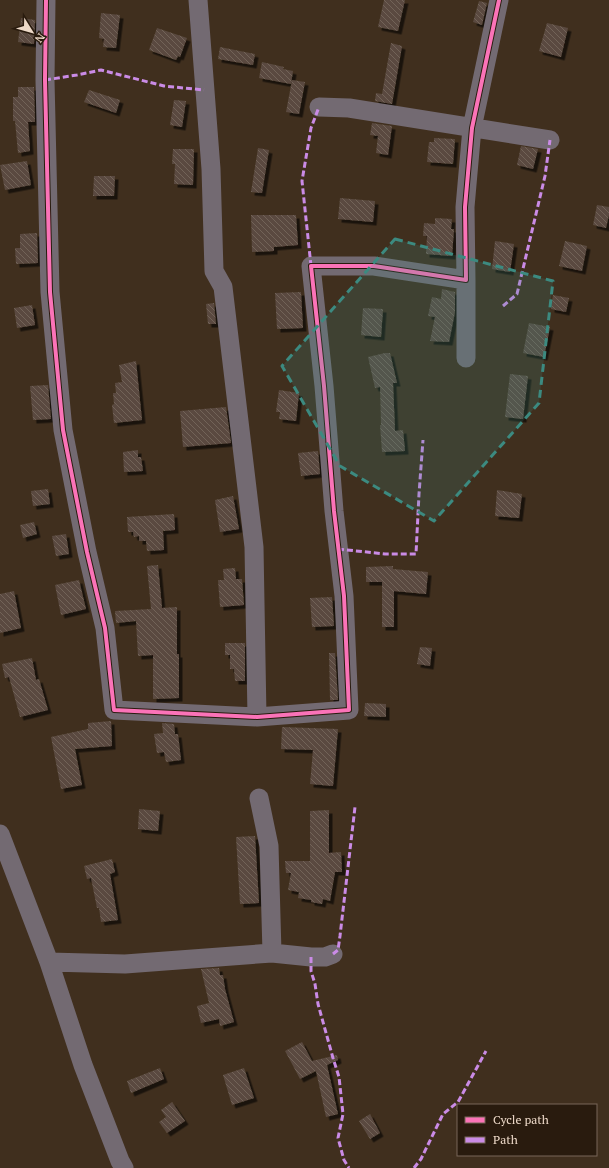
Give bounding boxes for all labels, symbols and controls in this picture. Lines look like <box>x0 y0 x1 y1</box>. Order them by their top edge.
north arrow <box>12 12 52 52</box>
text: N <box>31 30 48 46</box>
legend <box>457 1104 597 1156</box>
text: Cycle path <box>493 1112 549 1127</box>
text: Path <box>493 1132 518 1147</box>

